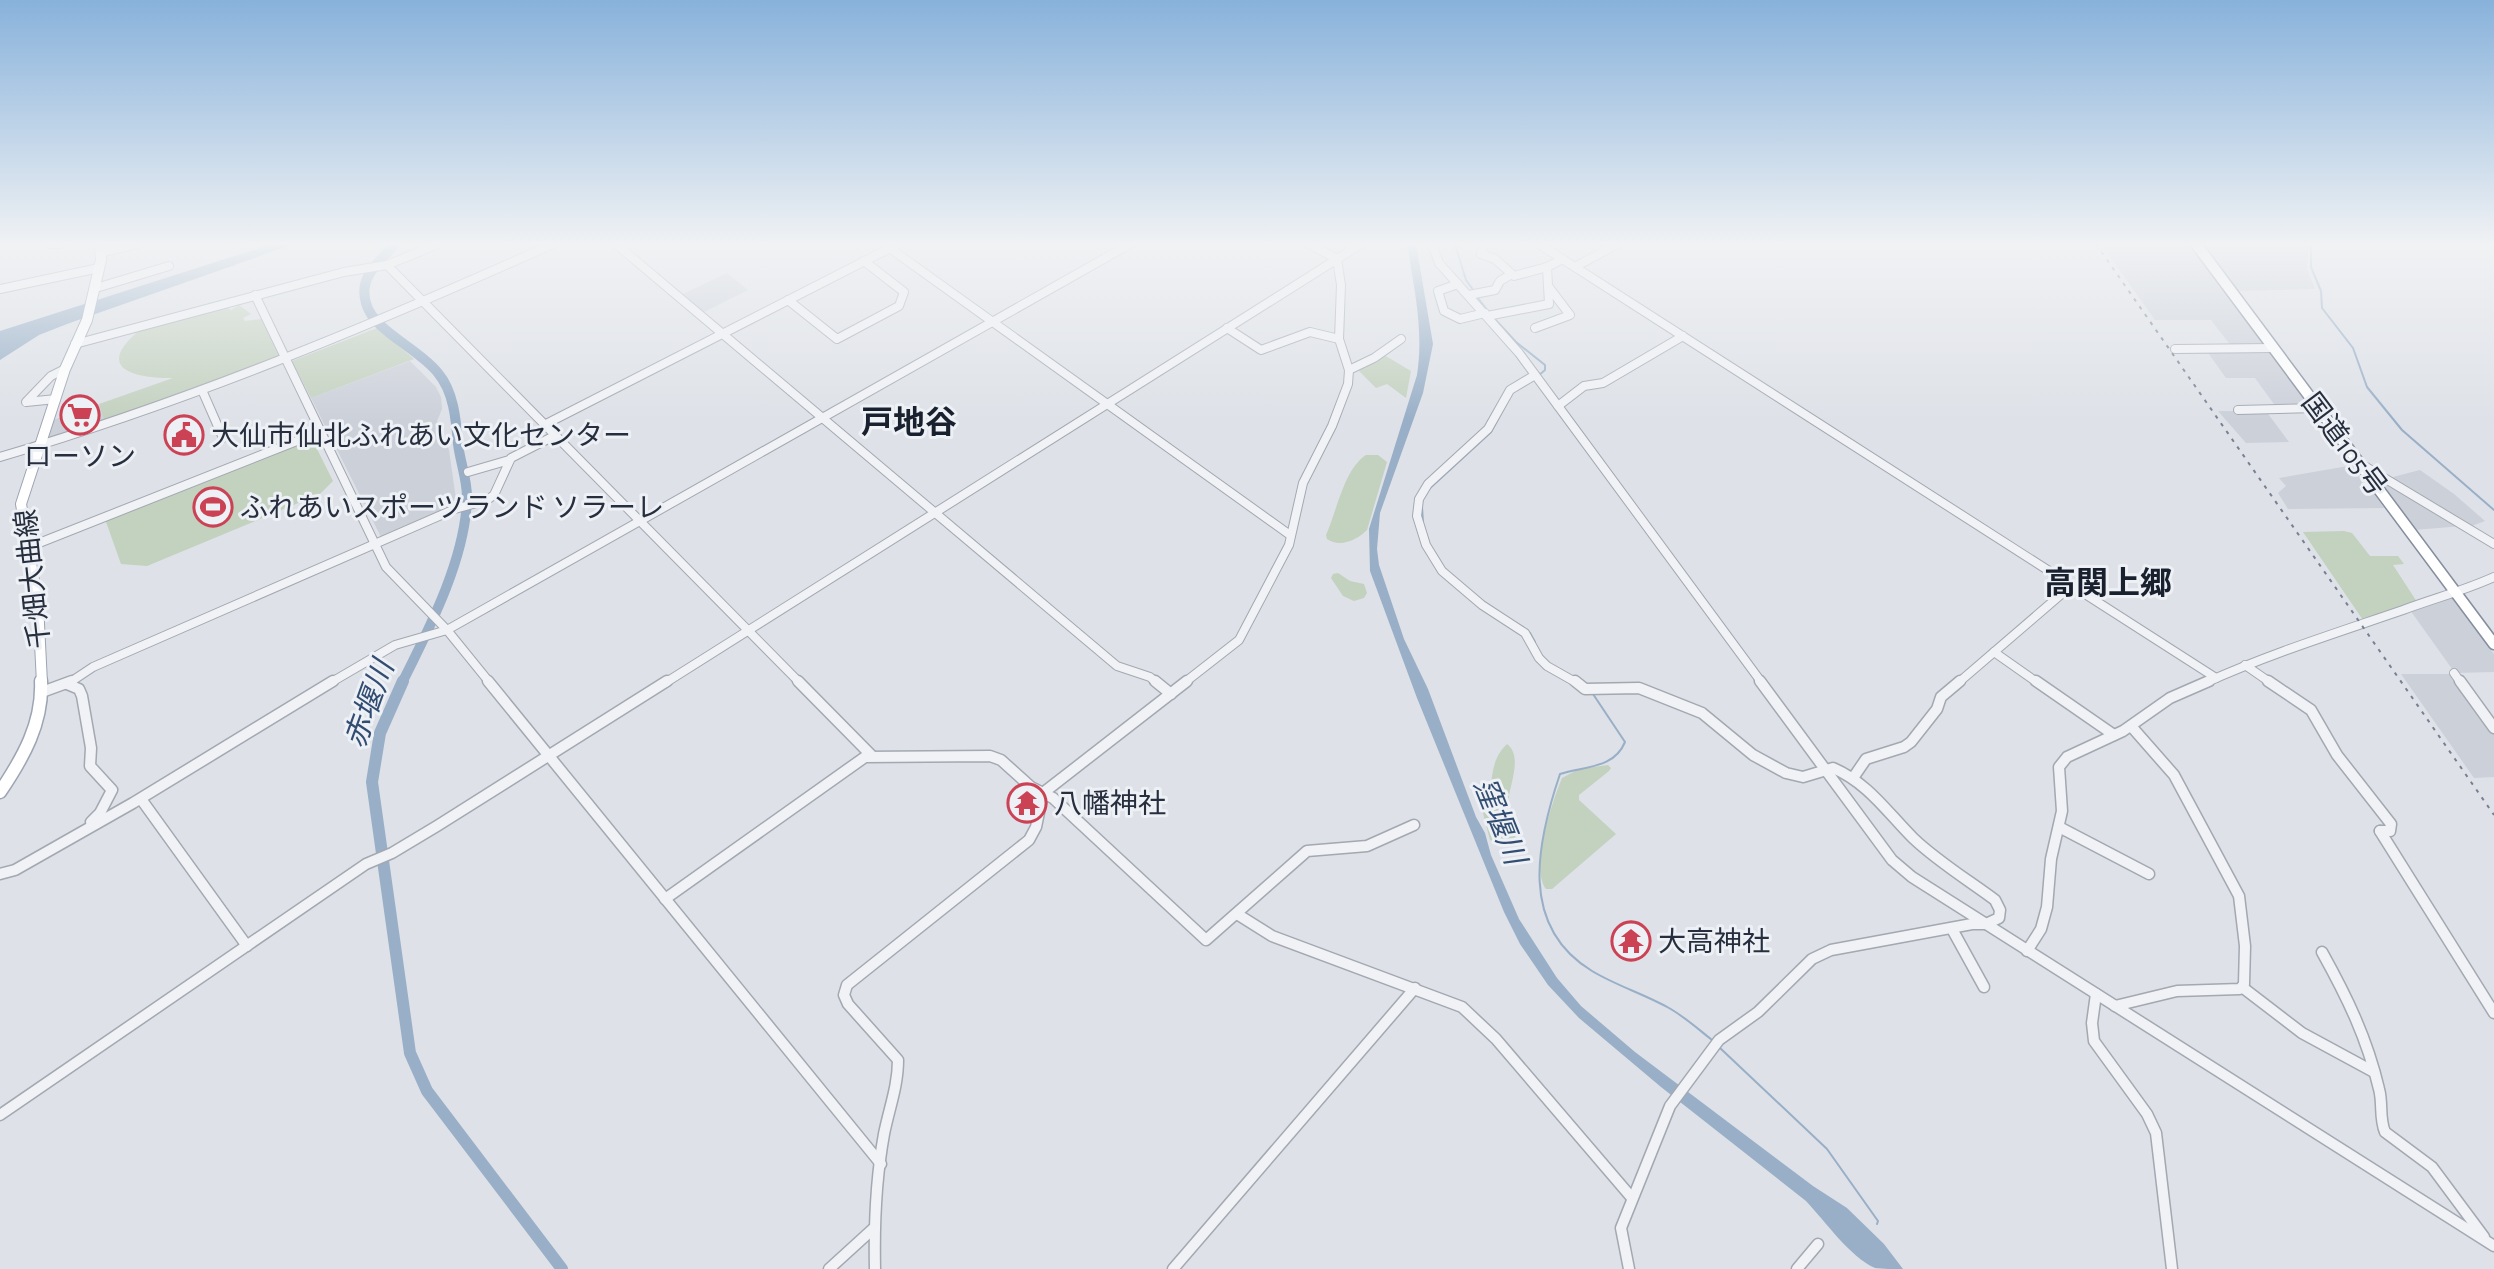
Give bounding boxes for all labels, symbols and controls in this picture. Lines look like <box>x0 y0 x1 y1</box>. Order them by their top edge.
street label: 国道105号 <box>2296 388 2392 502</box>
supermarket icon: ローソン <box>59 394 101 436</box>
district label: 戸地谷 <box>861 405 957 439</box>
public building icon: 大仙市仙北ふれあい文化センター <box>163 414 205 456</box>
place label: 大仙市仙北ふれあい文化センター <box>211 421 631 451</box>
place label: ローソン <box>24 444 136 472</box>
sports icon: ふれあいスポーツランド ソラーレ <box>192 486 234 528</box>
place label: ふれあいスポーツランド ソラーレ <box>240 493 664 523</box>
street label: 千畑大曲線 <box>11 508 55 650</box>
district label: 高関上郷 <box>2044 566 2172 600</box>
water label: 赤堰川 <box>339 653 400 752</box>
water label: 窪堰川 <box>1468 773 1533 871</box>
temple icon: 八幡神社 <box>1006 782 1048 824</box>
place label: 八幡神社 <box>1054 789 1166 819</box>
temple icon: 大高神社 <box>1610 920 1652 962</box>
place label: 大高神社 <box>1658 927 1770 957</box>

